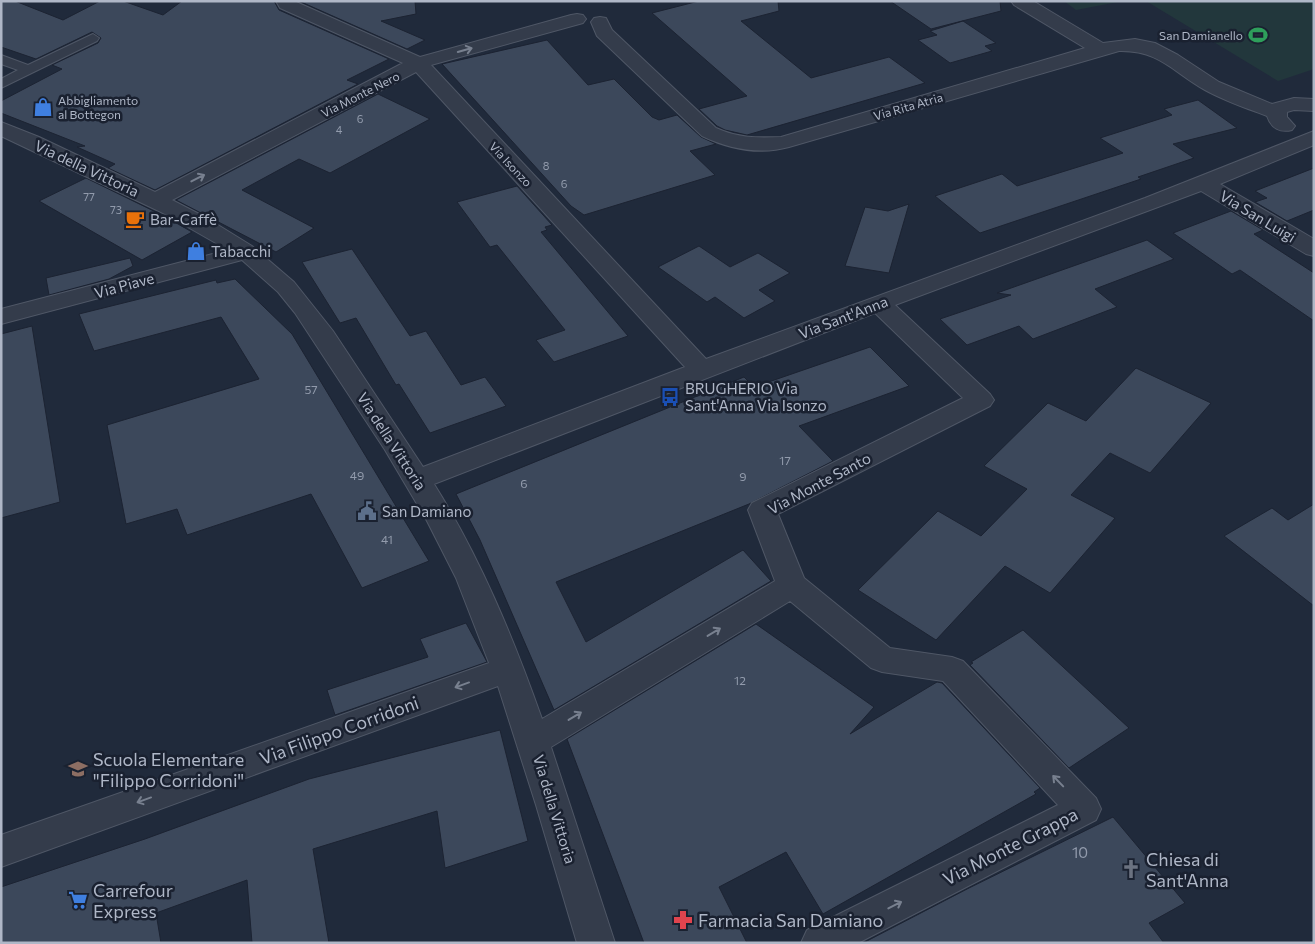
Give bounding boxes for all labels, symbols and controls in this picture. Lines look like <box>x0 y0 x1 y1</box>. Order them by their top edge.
sports icon: San Damianello <box>1247 24 1269 46</box>
place label: San Damianello <box>1159 28 1243 42</box>
one-way arrow <box>457 45 473 55</box>
street label: Via Monte Nero <box>319 68 401 120</box>
street label: Via Rita Atria <box>872 89 944 123</box>
place label: Abbigliamento al Bottegon <box>58 93 138 121</box>
shop icon: Abbigliamento al Bottegon <box>32 96 54 118</box>
house number: 6 <box>357 112 364 125</box>
house number: 4 <box>336 123 343 136</box>
street label: Via della Vittoria <box>32 136 142 200</box>
street label: Via Isonzo <box>487 139 535 189</box>
house number: 8 <box>543 159 550 172</box>
one-way arrow <box>190 173 205 182</box>
house number: 6 <box>561 177 568 190</box>
street label: Via San Luigi <box>1217 186 1299 246</box>
house number: 77 <box>83 190 95 203</box>
house number: 73 <box>110 203 122 216</box>
cafe icon: Bar-Caffè <box>124 208 146 230</box>
place label: Bar-Caffè <box>150 210 217 228</box>
shop icon: Tabacchi <box>185 240 207 262</box>
place label: Tabacchi <box>211 242 271 260</box>
street label: Via Piave <box>92 268 156 302</box>
street label: Via Sant'Anna <box>796 292 890 342</box>
place label: BRUGHERIO Via Sant'Anna Via Isonzo <box>685 379 827 414</box>
house number: 57 <box>304 382 318 396</box>
bus stop icon: BRUGHERIO Via Sant'Anna Via Isonzo <box>659 386 681 408</box>
street label: Via della Vittoria <box>354 389 430 493</box>
street label: Via Monte Santo <box>765 448 873 518</box>
house number: 17 <box>779 453 791 467</box>
house number: 49 <box>350 468 364 482</box>
house number: 9 <box>739 469 747 483</box>
house number: 6 <box>520 476 528 490</box>
public building icon: San Damiano <box>356 500 378 522</box>
place label: San Damiano <box>382 502 471 520</box>
house number: 41 <box>381 532 393 546</box>
one-way arrow <box>707 626 721 636</box>
house number: 12 <box>734 673 746 687</box>
one-way arrow <box>454 681 470 690</box>
street label: Via Filippo Corridoni <box>256 691 422 769</box>
one-way arrow <box>567 710 581 720</box>
place label: Scuola Elementare "Filippo Corridoni" <box>93 748 244 791</box>
street label: Via della Vittoria <box>530 752 580 866</box>
school or university icon: Scuola Elementare "Filippo Corridoni" <box>67 758 89 780</box>
one-way arrow <box>1052 775 1064 788</box>
one-way arrow <box>137 796 152 805</box>
street label: Via Monte Grappa <box>939 802 1081 890</box>
house number: 10 <box>1072 843 1088 861</box>
place label: Chiesa di Sant'Anna <box>1146 848 1229 891</box>
church icon: Chiesa di Sant'Anna <box>1120 858 1142 880</box>
place label: Carrefour Express <box>93 879 173 922</box>
supermarket icon: Carrefour Express <box>67 889 89 911</box>
one-way arrow <box>887 900 902 909</box>
pharmacy icon: Farmacia San Damiano <box>672 909 694 931</box>
place label: Farmacia San Damiano <box>698 909 883 931</box>

